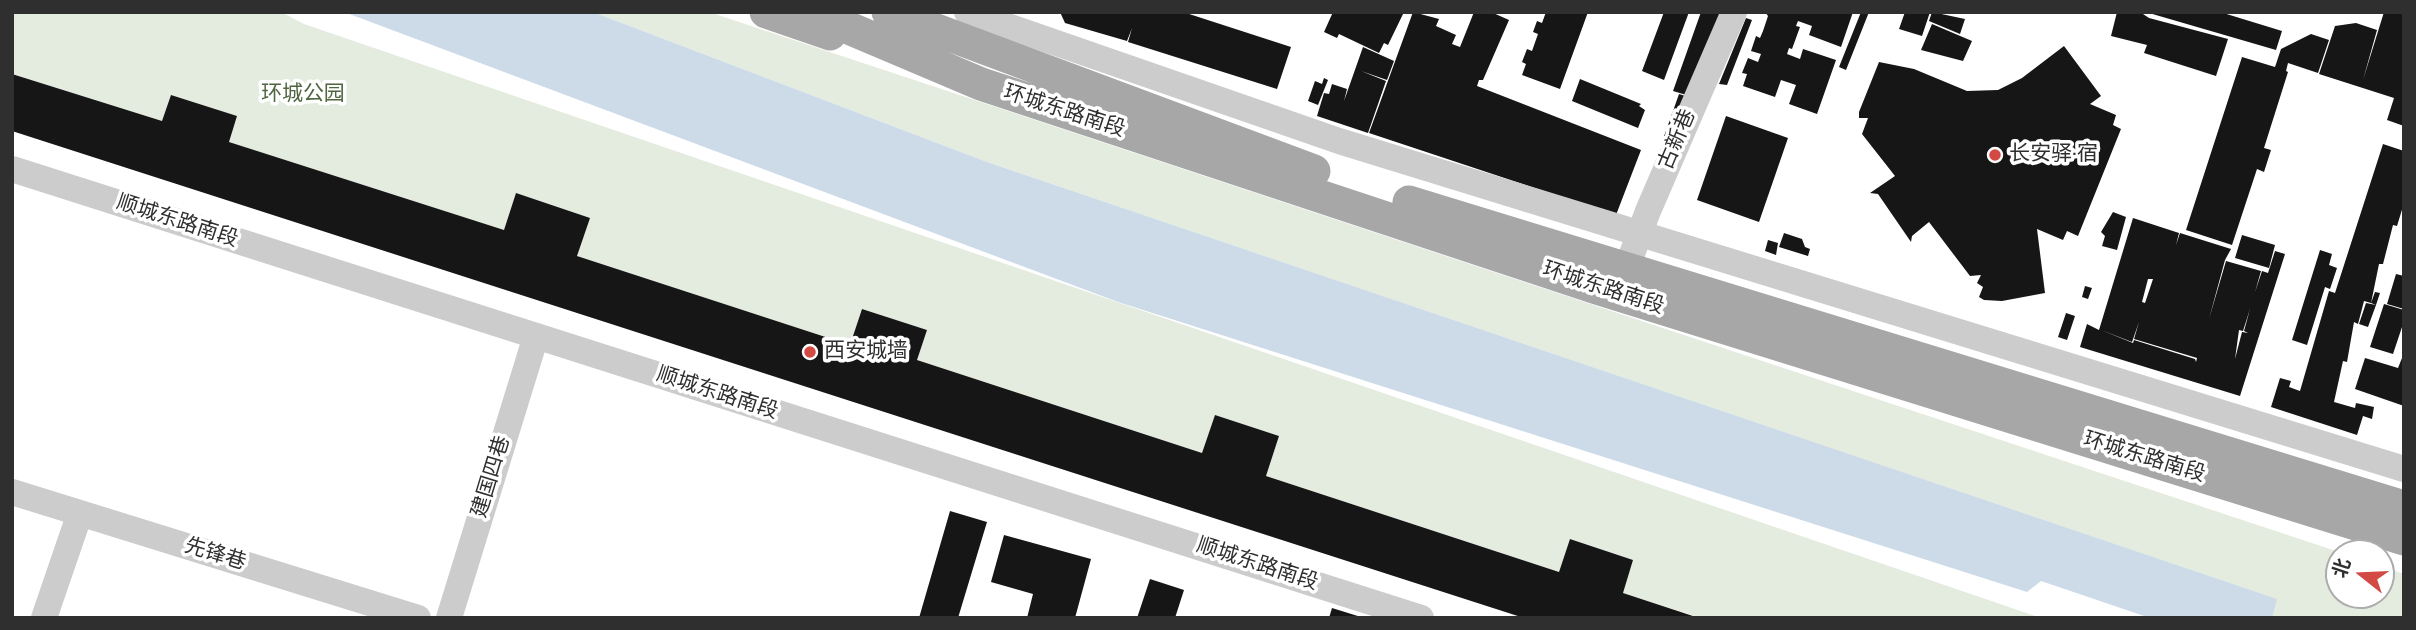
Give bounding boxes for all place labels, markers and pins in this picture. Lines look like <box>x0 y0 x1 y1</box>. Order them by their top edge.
place label: 长安驿·宿 <box>2009 142 2098 168</box>
marker: 长安驿·宿 <box>1987 147 2003 163</box>
place label: 西安城墙 <box>824 339 908 365</box>
marker: 西安城墙 <box>802 344 818 360</box>

